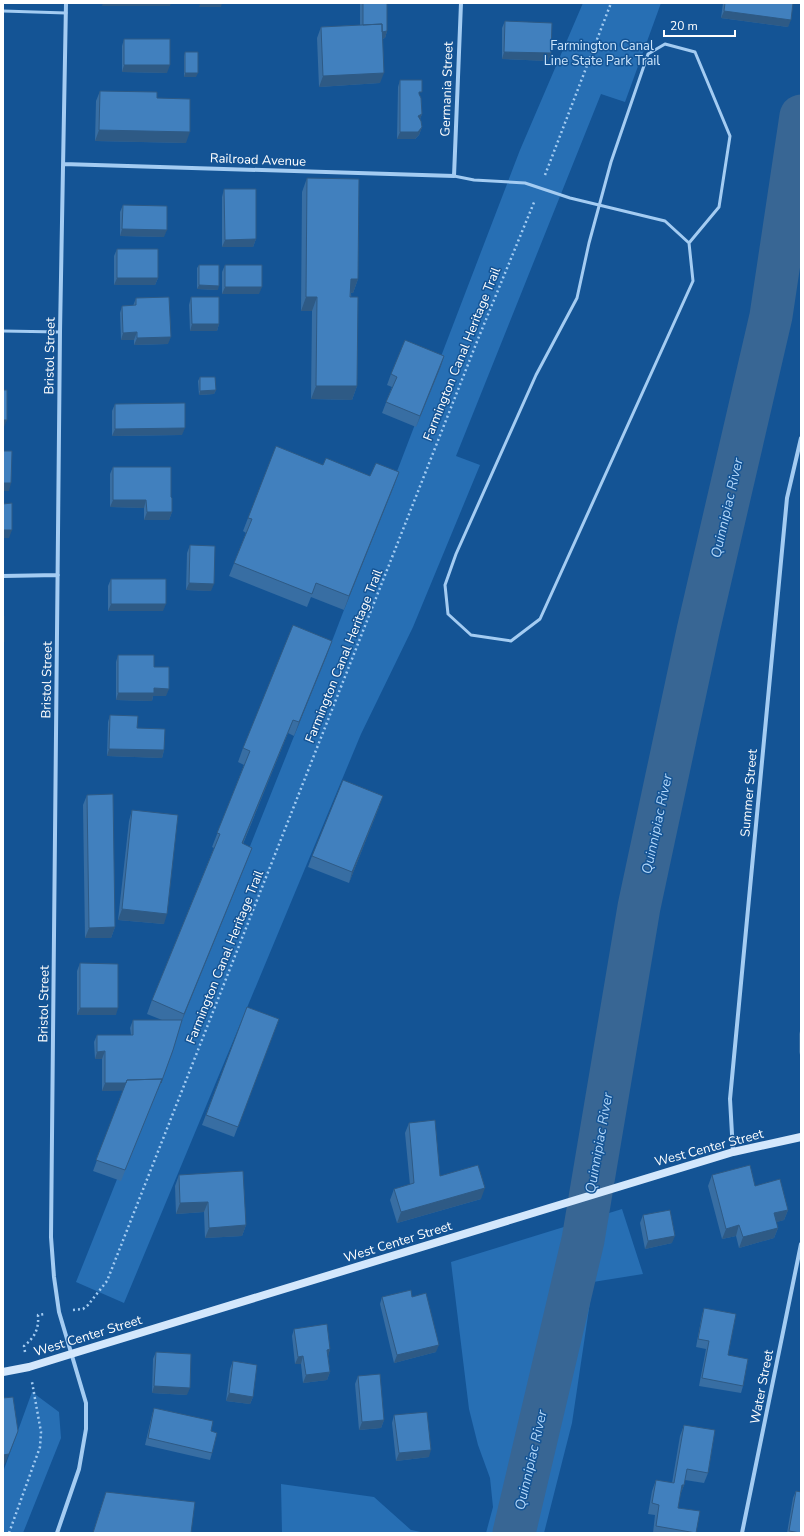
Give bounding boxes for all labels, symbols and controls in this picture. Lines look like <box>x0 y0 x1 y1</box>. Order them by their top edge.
scale bar <box>664 12 735 38</box>
text: 20 m <box>670 18 698 34</box>
park label: Farmington Canal Line State Park Trail <box>544 37 660 70</box>
street label: Germania Street <box>436 41 458 137</box>
street label: Railroad Avenue <box>210 149 307 171</box>
street label: Farmington Canal Heritage Trail <box>419 264 505 444</box>
street label: Bristol Street <box>40 317 60 395</box>
water label: Quinnipiac River <box>706 455 748 560</box>
street label: Farmington Canal Heritage Trail <box>301 566 387 746</box>
street label: Bristol Street <box>37 641 57 719</box>
street label: Summer Street <box>736 748 762 838</box>
water label: Quinnipiac River <box>637 771 677 876</box>
street label: Farmington Canal Heritage Trail <box>182 867 268 1047</box>
street label: Bristol Street <box>34 965 54 1043</box>
water label: Quinnipiac River <box>581 1090 617 1195</box>
street label: West Center Street <box>653 1125 766 1171</box>
street label: West Center Street <box>342 1217 455 1267</box>
street label: West Center Street <box>32 1311 145 1361</box>
street label: Water Street <box>746 1348 778 1426</box>
water label: Quinnipiac River <box>510 1407 552 1512</box>

